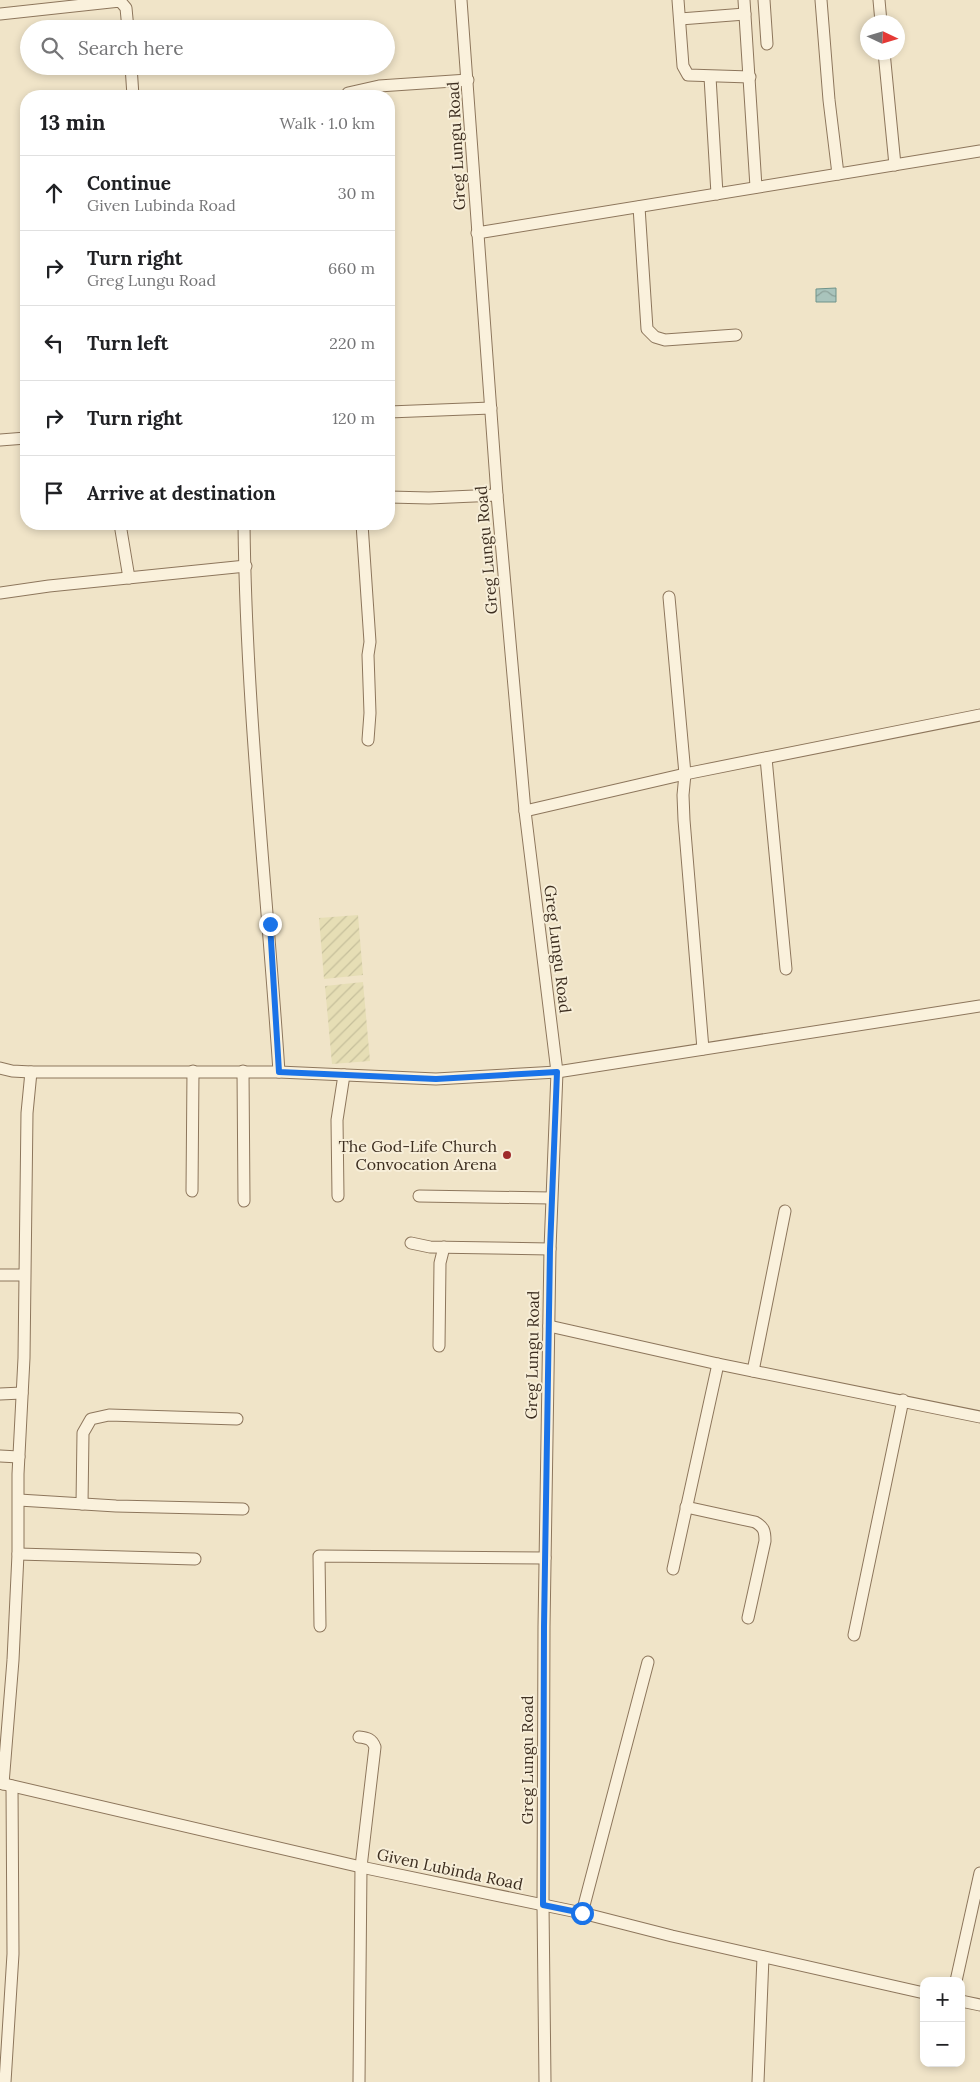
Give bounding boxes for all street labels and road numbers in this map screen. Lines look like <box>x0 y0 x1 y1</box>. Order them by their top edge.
street label: Greg Lungu Road <box>443 81 469 211</box>
street label: Greg Lungu Road <box>470 484 502 615</box>
street label: Greg Lungu Road <box>540 884 576 1015</box>
street label: Greg Lungu Road <box>521 1290 543 1420</box>
street label: Greg Lungu Road <box>517 1695 537 1824</box>
street label: Given Lubinda Road <box>375 1844 525 1894</box>

